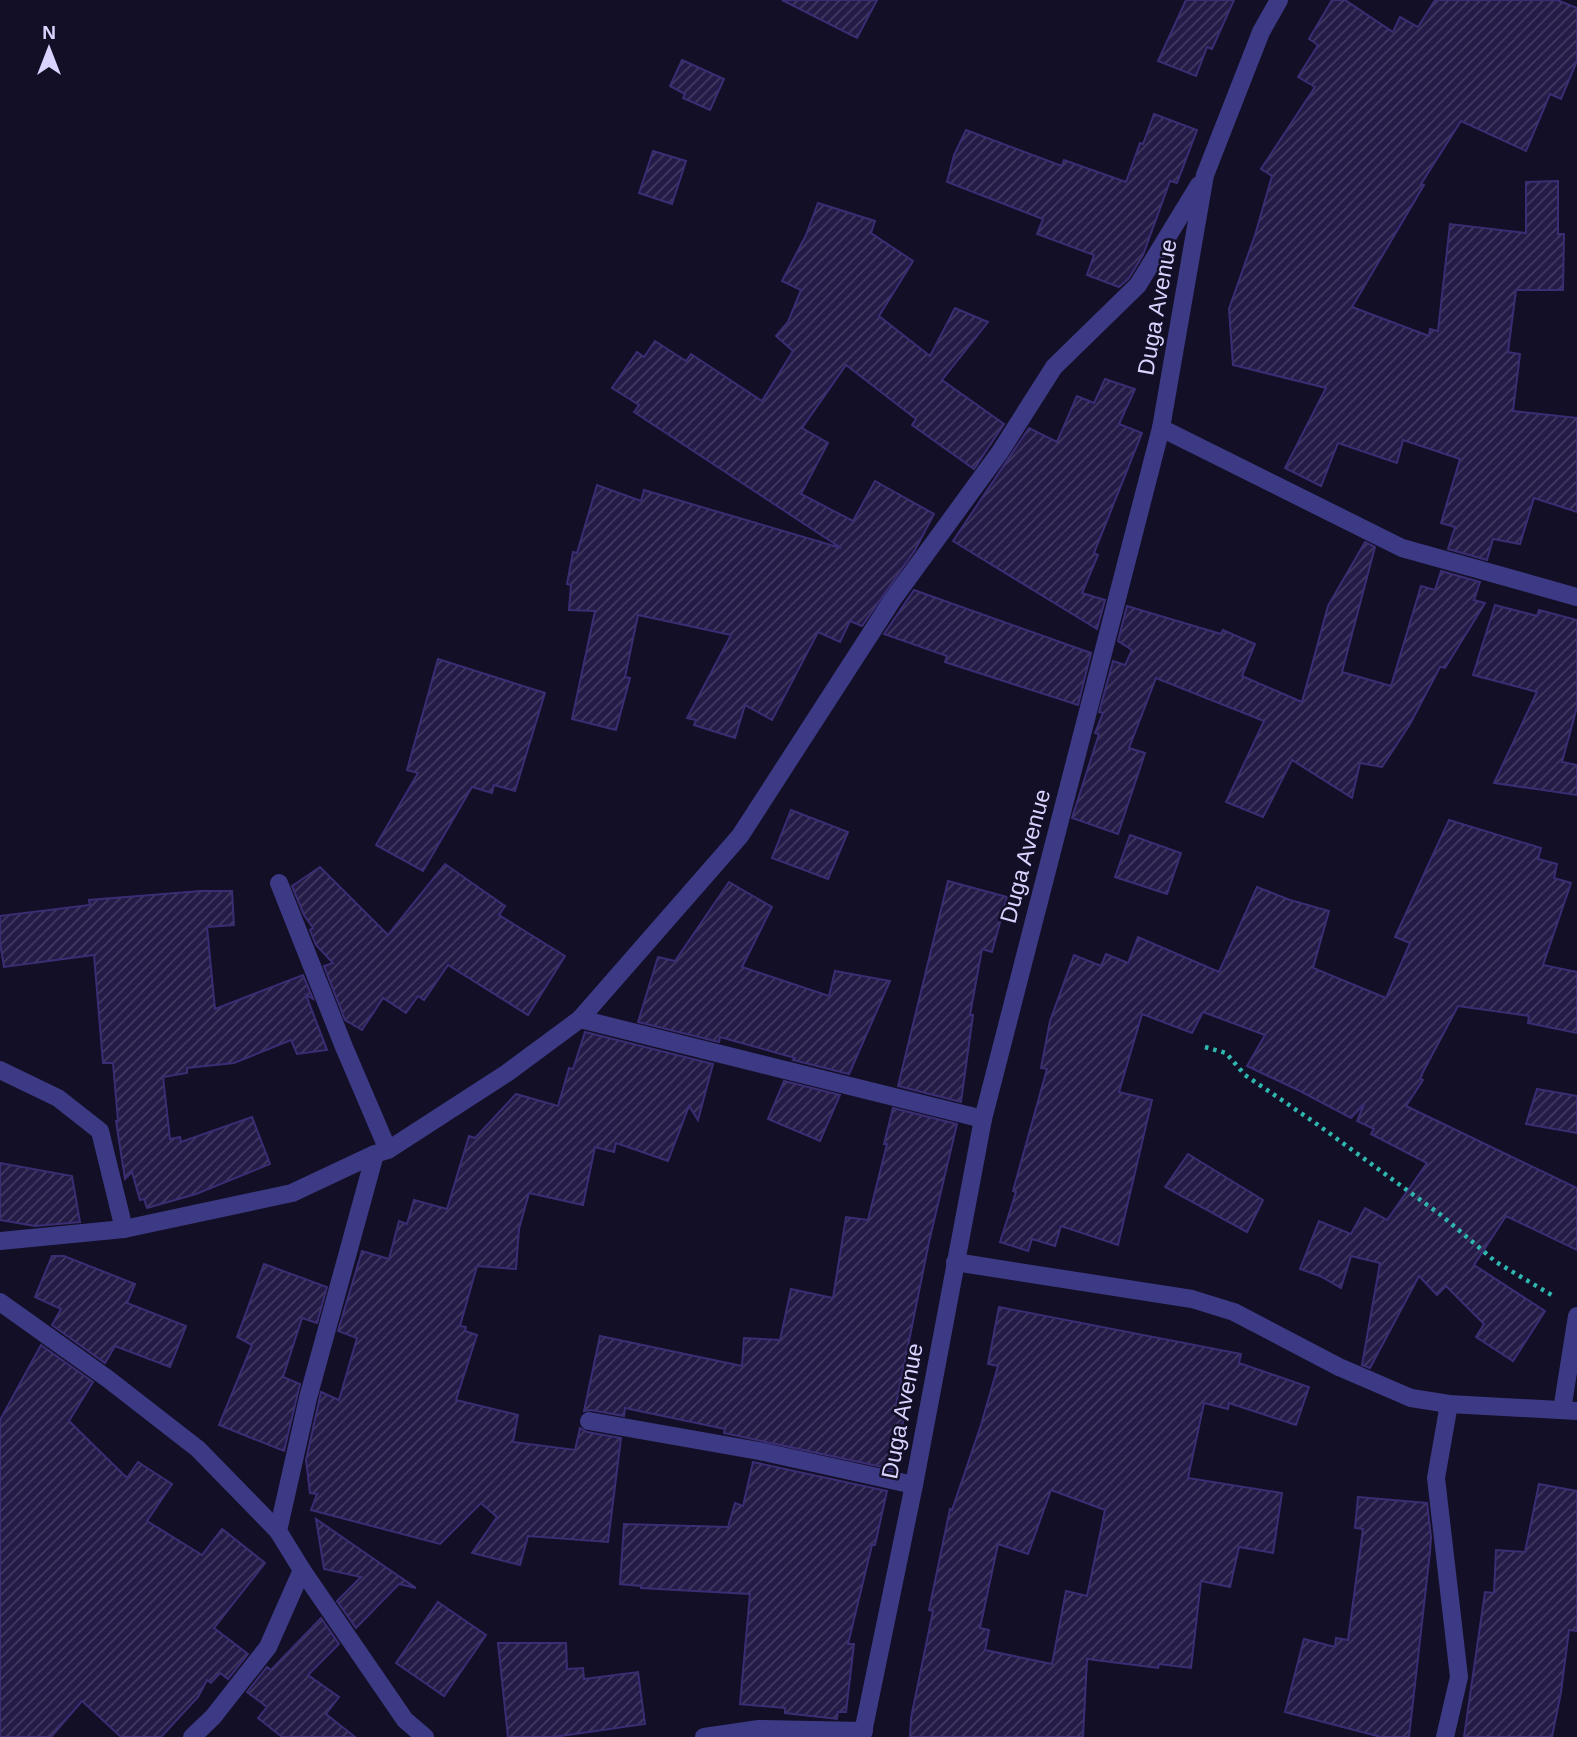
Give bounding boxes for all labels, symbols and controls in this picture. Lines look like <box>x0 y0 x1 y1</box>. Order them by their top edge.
north arrow <box>14 14 84 84</box>
text: N <box>42 22 56 43</box>
street label: Duga Avenue <box>1132 237 1182 377</box>
street label: Duga Avenue <box>995 786 1055 926</box>
street label: Duga Avenue <box>876 1341 928 1481</box>

